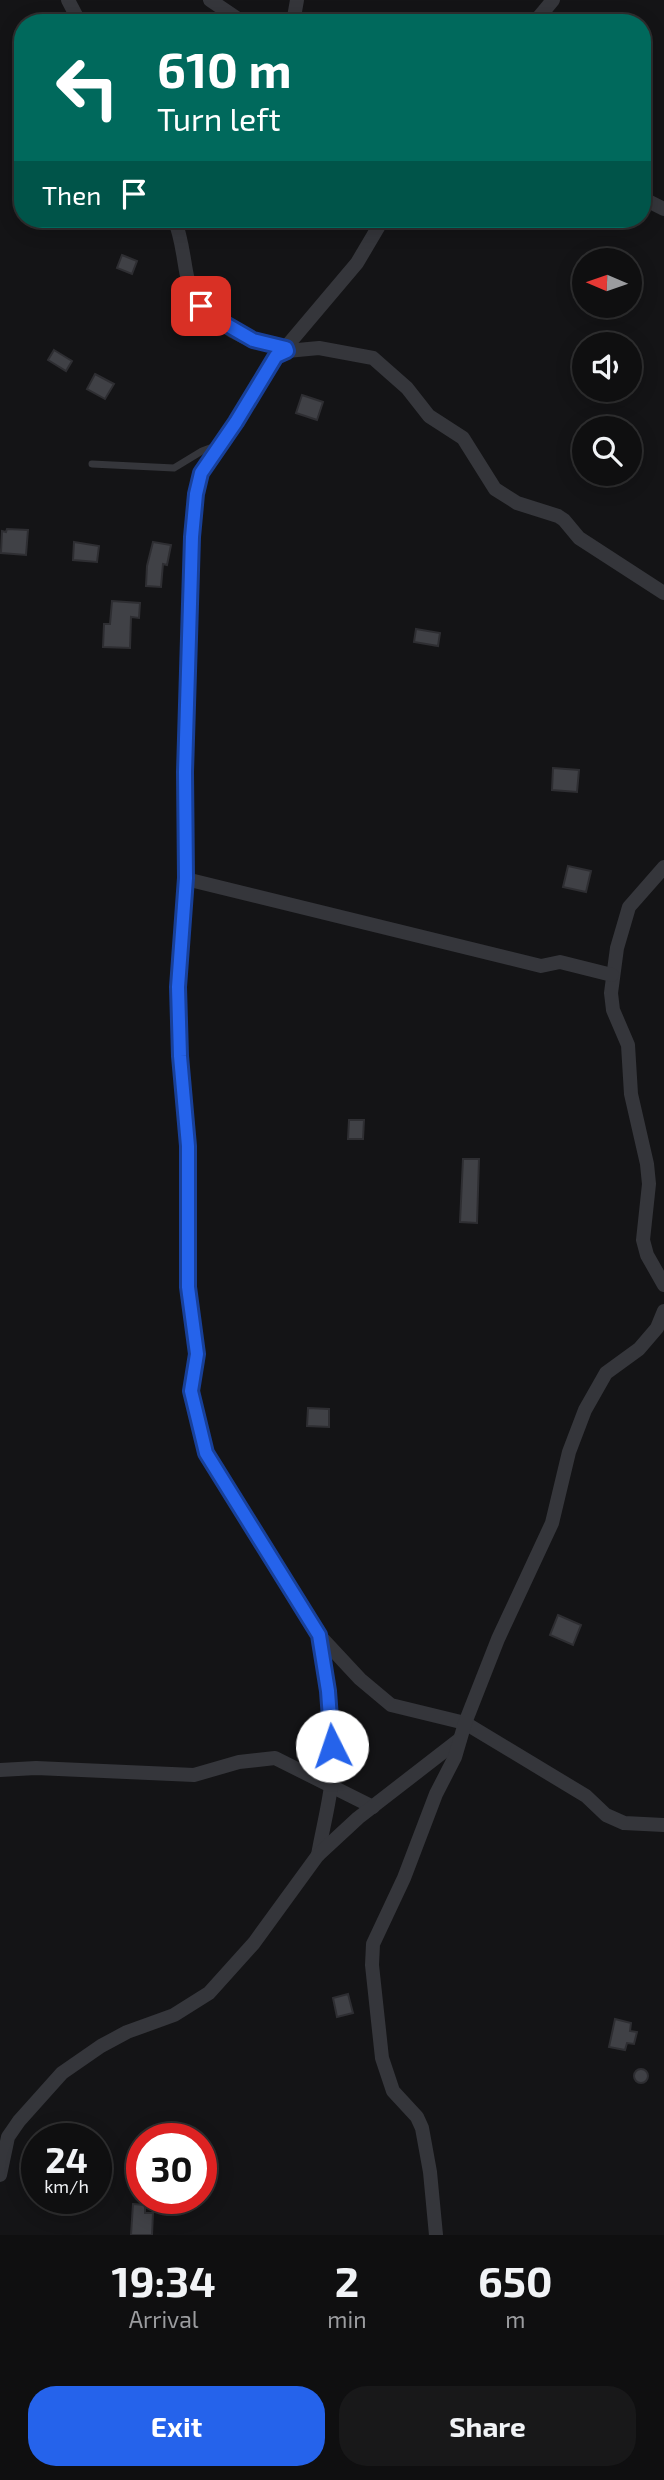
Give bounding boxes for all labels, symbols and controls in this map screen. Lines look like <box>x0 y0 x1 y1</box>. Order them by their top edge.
text: 610 m <box>157 39 292 98</box>
icon: left <box>42 42 133 133</box>
text: Turn left <box>157 99 281 137</box>
icon: arrive <box>115 175 153 213</box>
text: Then <box>42 179 101 210</box>
north arrow <box>572 248 642 318</box>
map controls <box>572 248 642 486</box>
pin <box>171 276 231 336</box>
icon: arrive <box>182 287 220 325</box>
button: sound <box>572 332 642 402</box>
button: search <box>572 416 642 486</box>
position arrow <box>295 1709 369 1783</box>
speed limit sign: 30 <box>126 2123 217 2214</box>
text: 24 <box>45 2138 88 2180</box>
text: km/h <box>44 2175 89 2197</box>
text: 19:34 <box>112 2255 216 2305</box>
text: 2 <box>335 2255 359 2305</box>
text: 650 <box>478 2255 552 2305</box>
text: Arrival <box>129 2305 199 2333</box>
text: min <box>327 2305 367 2333</box>
text: m <box>505 2305 525 2333</box>
button: Exit <box>28 2386 325 2466</box>
button: Share <box>339 2386 636 2466</box>

